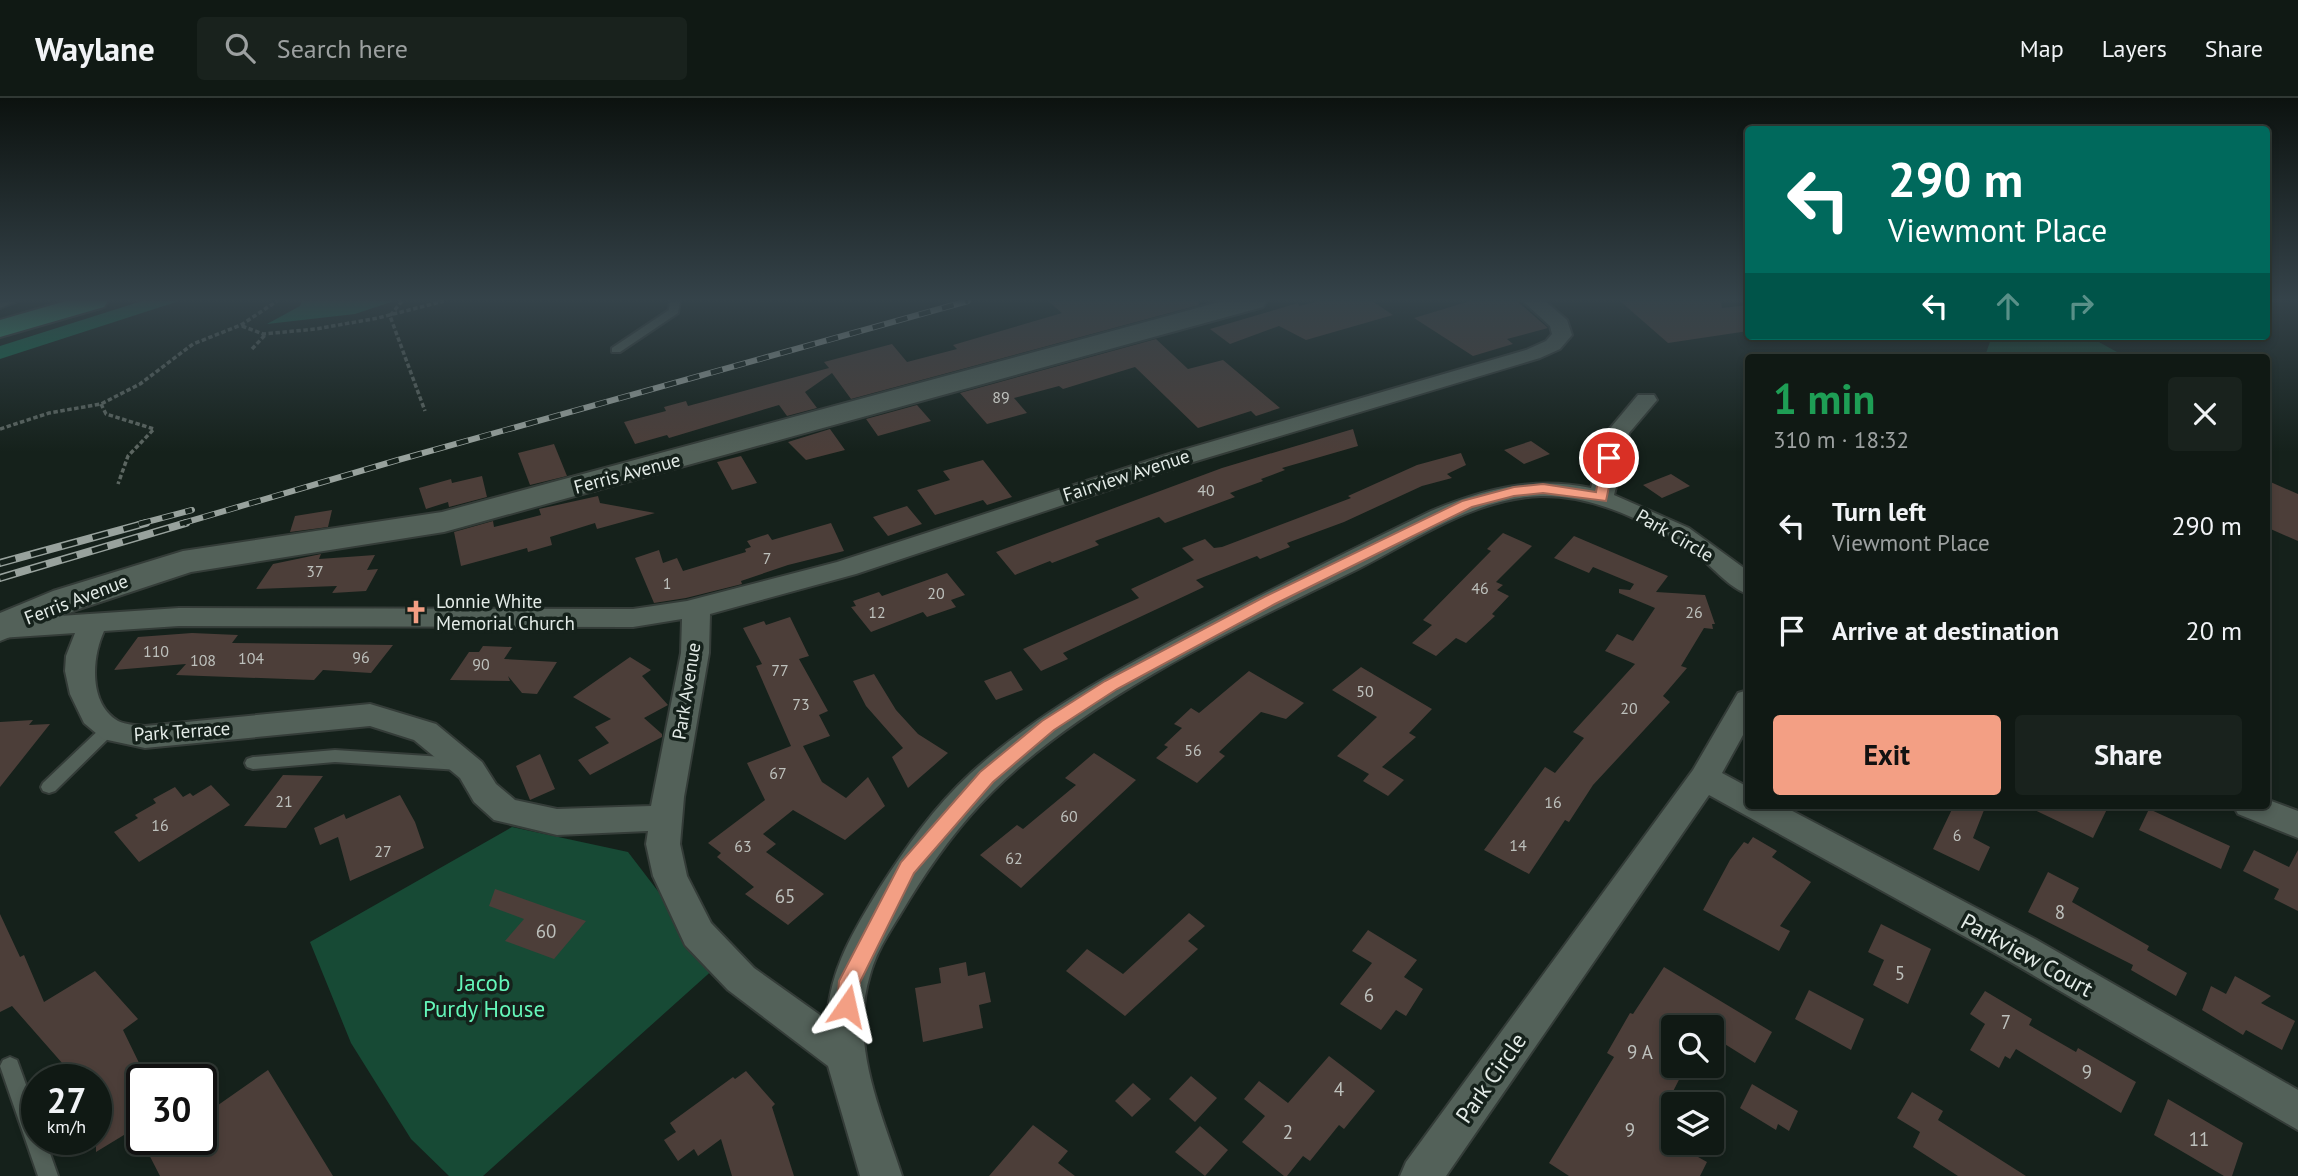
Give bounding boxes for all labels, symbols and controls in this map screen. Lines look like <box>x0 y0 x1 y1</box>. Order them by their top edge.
search box <box>197 17 687 80</box>
text: Waylane <box>35 27 155 70</box>
icon: search <box>221 29 259 67</box>
text: Search here <box>277 32 408 65</box>
text: Map <box>2020 33 2064 64</box>
text: Layers <box>2102 33 2167 64</box>
text: Share <box>2205 33 2263 64</box>
text: 290 m <box>1888 147 2023 211</box>
icon: left <box>1773 154 1864 245</box>
text: Viewmont Place <box>1888 209 2107 251</box>
icon: left <box>1916 287 1954 325</box>
icon: ahead <box>1989 287 2027 325</box>
icon: right <box>2062 287 2100 325</box>
text: 1 min <box>1773 371 1875 426</box>
button: close <box>2168 377 2242 451</box>
house number: 89 <box>992 387 1010 407</box>
text: 310 m · 18:32 <box>1773 425 1909 454</box>
pin <box>1579 428 1639 488</box>
icon: arrive <box>1590 439 1628 477</box>
street label: Fairview Avenue <box>1060 443 1192 507</box>
street label: Ferris Avenue <box>571 447 683 499</box>
house number: 40 <box>1197 480 1215 500</box>
text: Turn left <box>1832 495 1926 528</box>
street label: Park Circle <box>1632 503 1718 567</box>
icon: left <box>1773 507 1811 545</box>
text: 290 m <box>2171 509 2242 542</box>
text: Viewmont Place <box>1832 528 1990 557</box>
house number: 7 <box>763 548 771 568</box>
house number: 37 <box>306 561 324 581</box>
street label: Ferris Avenue <box>21 568 131 630</box>
house number: 1 <box>663 573 671 593</box>
house number: 46 <box>1471 578 1489 598</box>
house number: 20 <box>927 583 945 603</box>
place label: Lonnie White Memorial Church <box>436 589 575 635</box>
church icon: Lonnie White Memorial Church <box>402 598 430 626</box>
house number: 12 <box>868 602 886 622</box>
house number: 26 <box>1685 602 1703 622</box>
icon: arrive <box>1773 612 1811 650</box>
text: Arrive at destination <box>1832 614 2059 647</box>
text: 20 m <box>2186 614 2242 647</box>
house number: 110 <box>143 641 169 661</box>
street label: Park Avenue <box>666 641 706 741</box>
house number: 96 <box>352 647 370 667</box>
house number: 104 <box>238 648 264 668</box>
house number: 108 <box>190 650 216 670</box>
house number: 90 <box>472 654 490 674</box>
house number: 77 <box>771 660 789 680</box>
house number: 50 <box>1356 681 1374 701</box>
house number: 73 <box>792 694 810 714</box>
house number: 20 <box>1620 698 1638 718</box>
button: Exit <box>1773 715 2001 795</box>
button: Share <box>2015 715 2242 795</box>
street label: Park Terrace <box>133 716 231 746</box>
house number: 56 <box>1184 740 1202 760</box>
house number: 67 <box>769 763 787 783</box>
house number: 21 <box>275 791 293 811</box>
house number: 16 <box>1544 792 1562 812</box>
house number: 60 <box>1060 806 1078 826</box>
house number: 16 <box>151 815 169 835</box>
house number: 6 <box>1953 825 1961 845</box>
house number: 14 <box>1509 835 1527 855</box>
house number: 63 <box>734 836 752 856</box>
house number: 27 <box>374 841 392 861</box>
house number: 62 <box>1005 848 1023 868</box>
house number: 65 <box>775 884 795 908</box>
house number: 8 <box>2055 900 2065 924</box>
street label: Parkview Court <box>1956 906 2099 1003</box>
house number: 60 <box>536 919 556 943</box>
house number: 5 <box>1895 961 1905 985</box>
park label: Jacob Purdy House <box>423 968 545 1023</box>
position arrow <box>810 969 884 1043</box>
house number: 6 <box>1364 983 1374 1007</box>
house number: 7 <box>2001 1010 2011 1034</box>
map controls <box>1661 1015 1724 1155</box>
button: search <box>1661 1015 1724 1078</box>
street label: Park Circle <box>1449 1027 1532 1128</box>
house number: 9 A <box>1627 1040 1653 1064</box>
house number: 9 <box>2082 1060 2092 1084</box>
speed limit sign: 30 <box>126 1064 217 1155</box>
text: 27 <box>47 1077 86 1123</box>
house number: 4 <box>1334 1077 1344 1101</box>
button: layers <box>1661 1092 1724 1155</box>
text: km/h <box>47 1115 86 1138</box>
house number: 9 <box>1625 1118 1635 1142</box>
house number: 2 <box>1283 1120 1293 1144</box>
house number: 11 <box>2189 1127 2209 1151</box>

